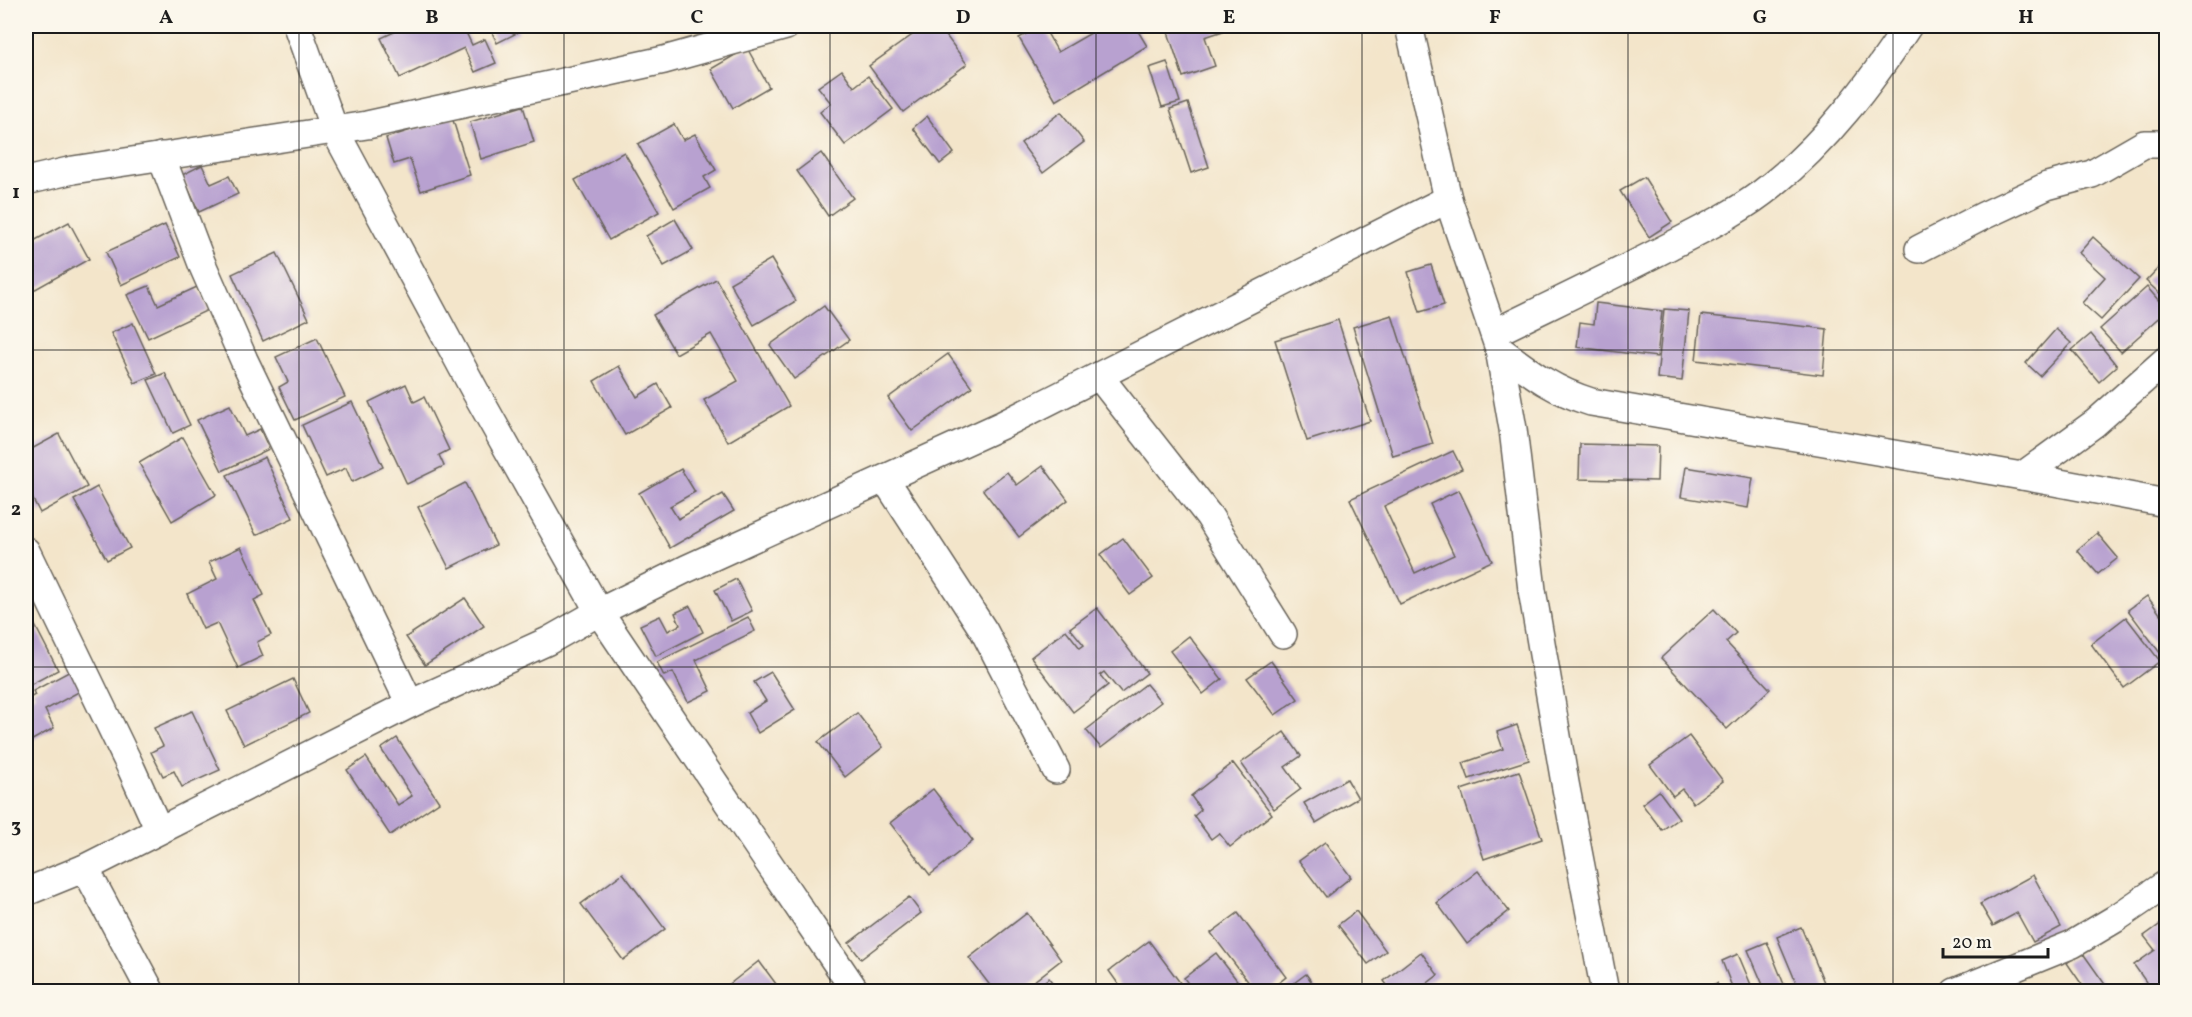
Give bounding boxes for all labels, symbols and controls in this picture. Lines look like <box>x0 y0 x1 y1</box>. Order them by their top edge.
text: A <box>159 4 173 32</box>
text: B <box>425 4 439 32</box>
text: C <box>691 4 704 32</box>
text: D <box>956 4 970 32</box>
text: E <box>1223 4 1235 32</box>
text: F <box>1489 4 1501 32</box>
text: G <box>1753 4 1767 32</box>
text: H <box>2018 4 2034 32</box>
text: 1 <box>12 179 20 207</box>
text: 2 <box>11 496 21 524</box>
text: 3 <box>11 813 21 841</box>
scale bar <box>1943 921 2048 959</box>
text: 20 m <box>1952 931 1992 956</box>

